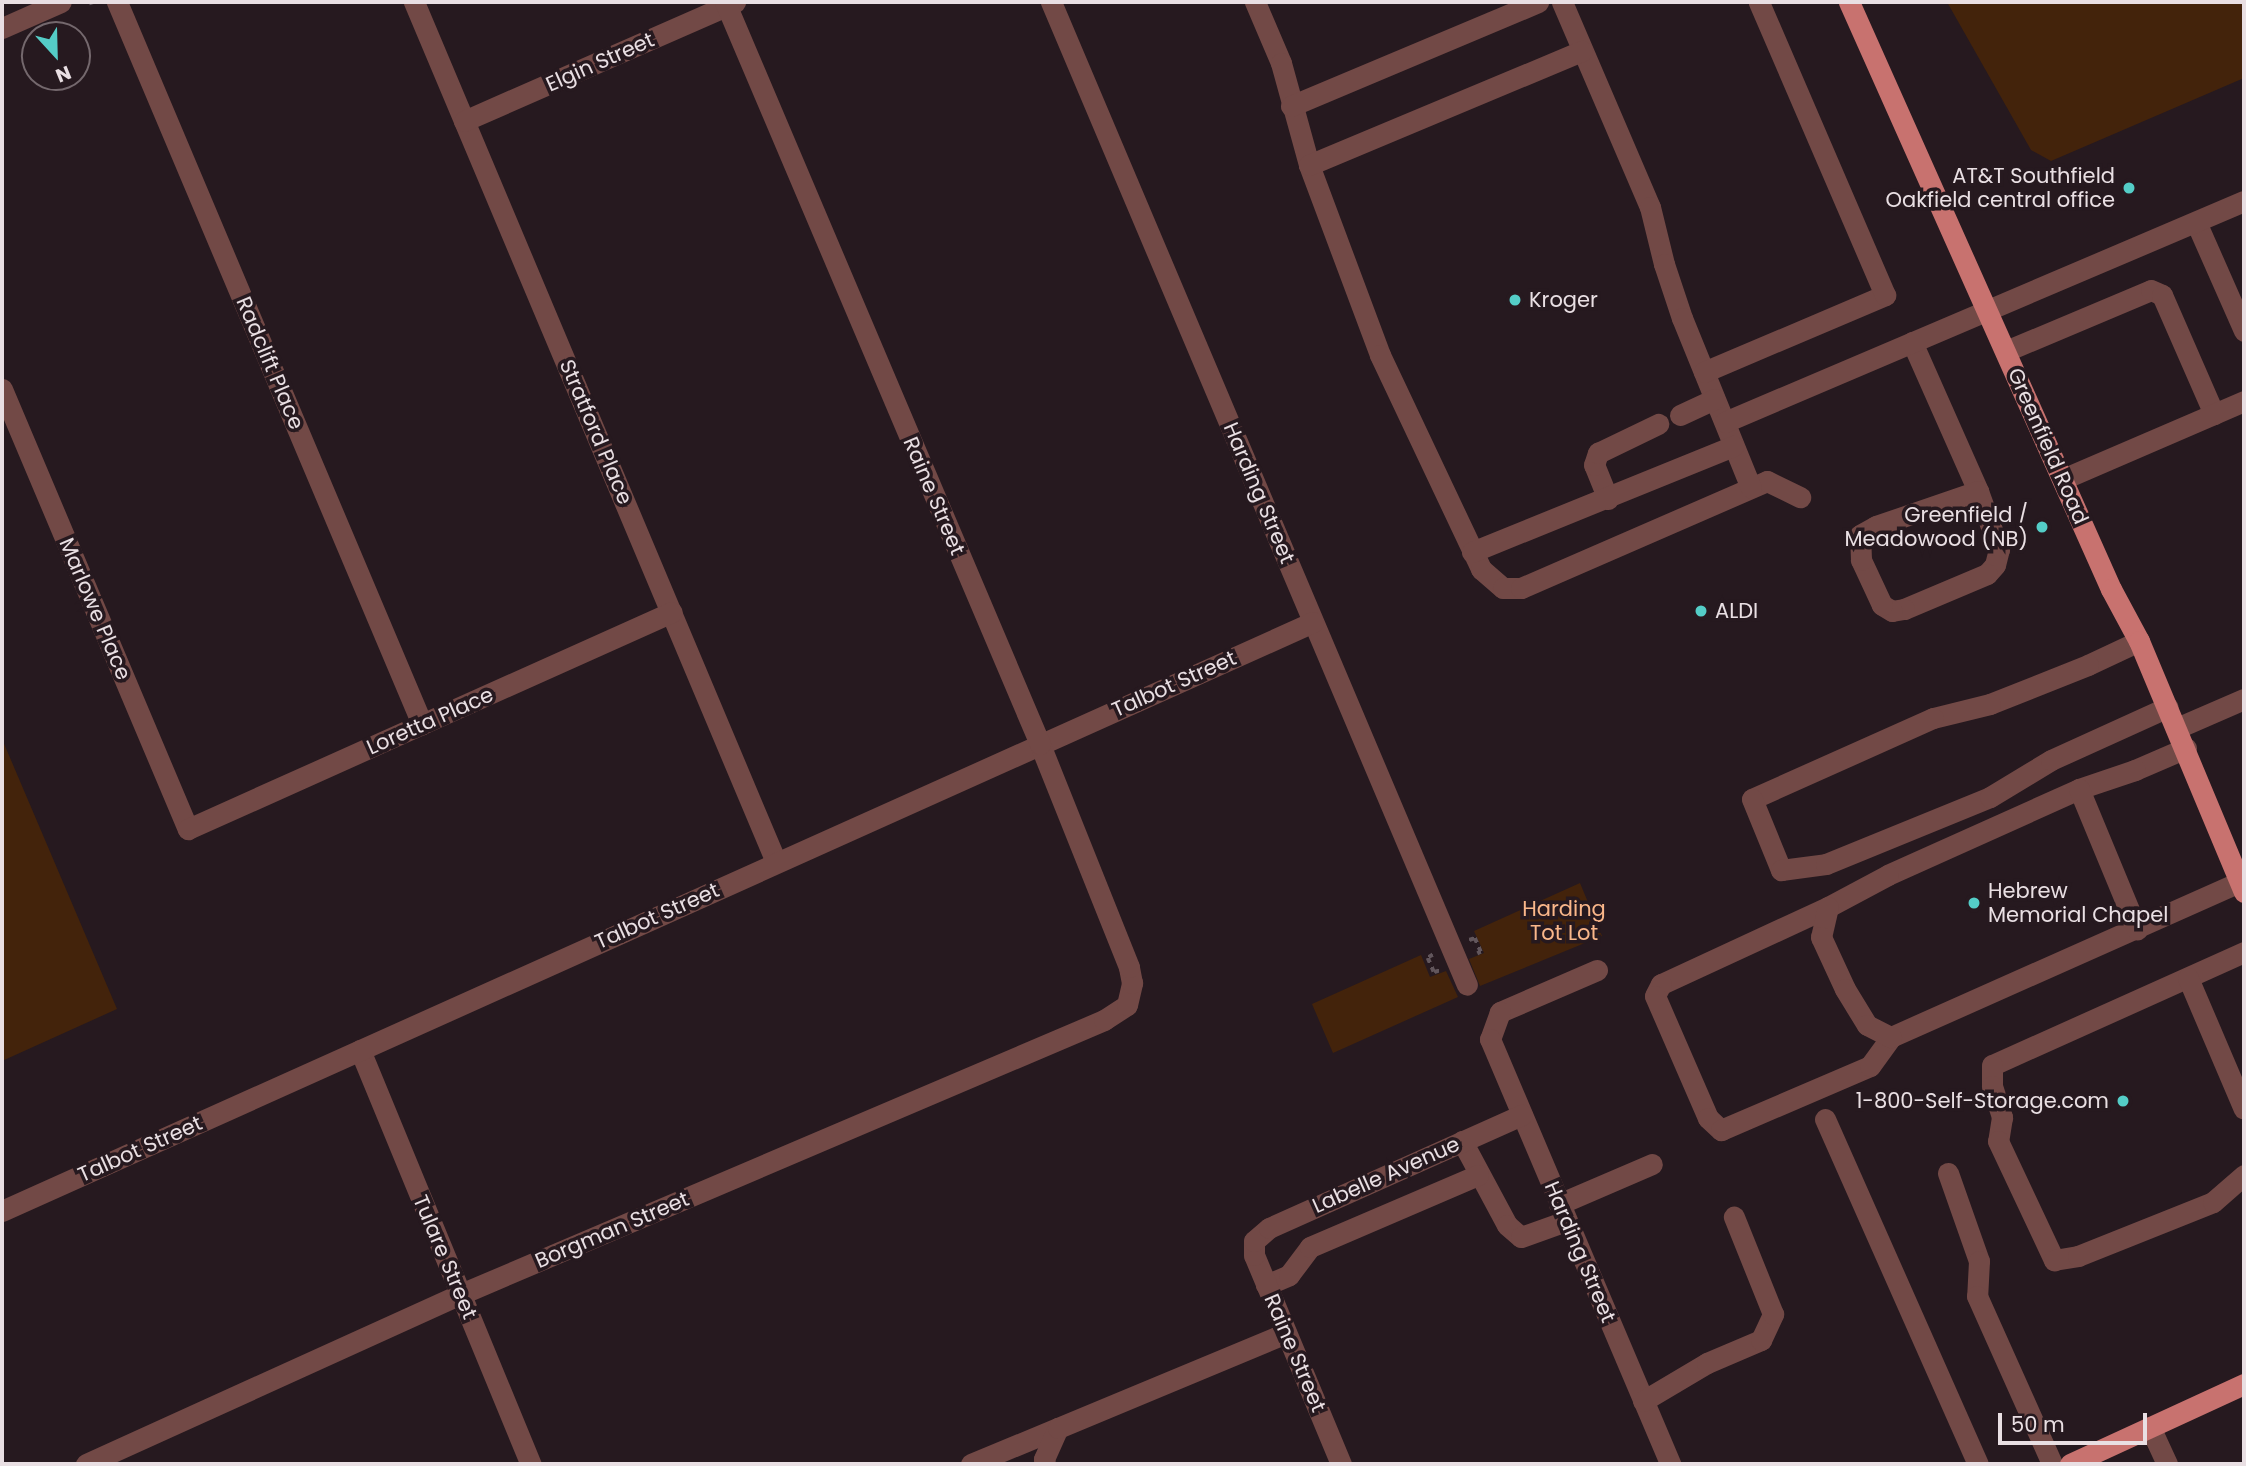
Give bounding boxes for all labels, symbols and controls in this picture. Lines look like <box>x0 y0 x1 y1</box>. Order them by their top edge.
north arrow <box>21 21 91 91</box>
street label: Elgin Street <box>542 27 658 97</box>
text: N <box>52 59 75 89</box>
place label: AT&T Southfield Oakfield central office <box>1886 163 2115 213</box>
marker: AT&T Southfield Oakfield central office <box>2121 180 2137 196</box>
place label: Kroger <box>1529 287 1598 313</box>
marker: Kroger <box>1507 292 1523 308</box>
street label: Radclift Place <box>231 293 309 433</box>
street label: Stratford Place <box>554 356 638 508</box>
street label: Greenfield Road <box>2002 364 2094 528</box>
street label: Harding Street <box>1218 419 1300 567</box>
street label: Raine Street <box>898 433 970 559</box>
place label: Greenfield / Meadowood (NB) <box>1844 502 2028 552</box>
marker: Greenfield / Meadowood (NB) <box>2034 519 2050 535</box>
street label: Marlowe Place <box>54 534 136 684</box>
place label: ALDI <box>1715 598 1758 624</box>
marker: ALDI <box>1693 603 1709 619</box>
street label: Talbot Street <box>1108 645 1240 723</box>
street label: Loretta Place <box>363 682 497 760</box>
street label: Talbot Street <box>591 877 723 955</box>
place label: Hebrew Memorial Chapel <box>1988 878 2168 928</box>
marker: Hebrew Memorial Chapel <box>1966 895 1982 911</box>
park label: Harding Tot Lot <box>1522 896 1606 946</box>
place label: 1-800-Self-Storage.com <box>1856 1088 2109 1114</box>
marker: 1-800-Self-Storage.com <box>2115 1093 2131 1109</box>
street label: Talbot Street <box>74 1110 206 1188</box>
street label: Labelle Avenue <box>1309 1131 1463 1219</box>
street label: Harding Street <box>1539 1178 1621 1326</box>
street label: Borgman Street <box>531 1186 693 1274</box>
street label: Tulare Street <box>408 1191 482 1323</box>
street label: Raine Street <box>1259 1290 1331 1416</box>
scale bar <box>2001 1400 2150 1444</box>
text: 50 m <box>2011 1410 2065 1439</box>

